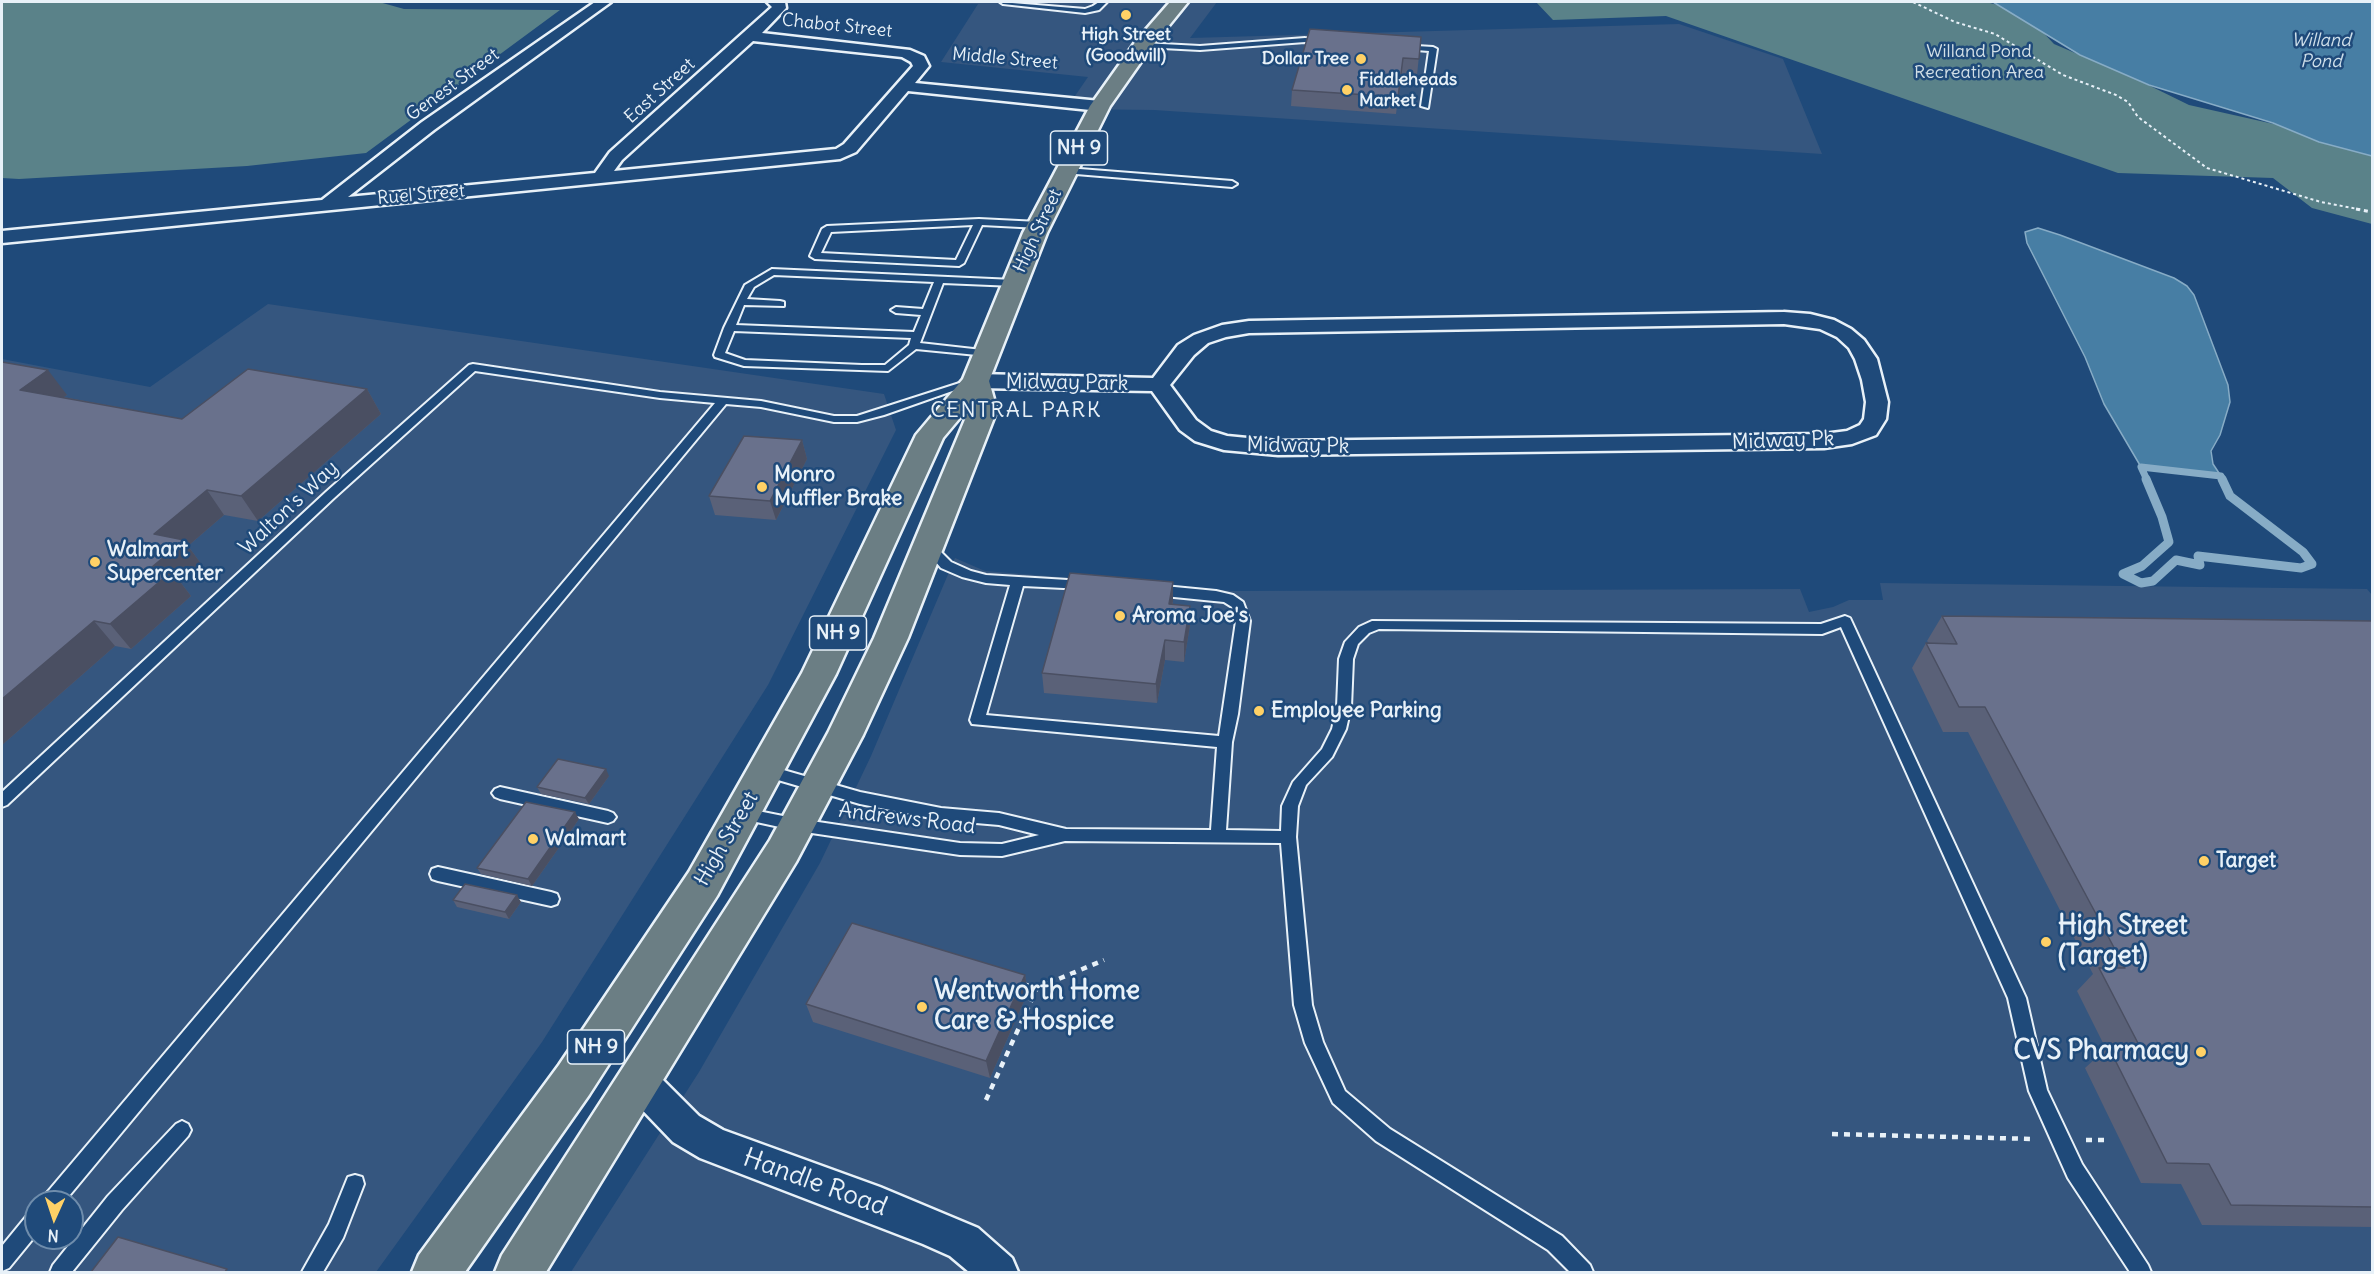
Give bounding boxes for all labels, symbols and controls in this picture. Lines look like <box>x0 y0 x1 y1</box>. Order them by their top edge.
marker: High Street (Goodwill) <box>1119 8 1133 22</box>
street label: Chabot Street <box>781 9 893 43</box>
place label: High Street (Goodwill) <box>1081 24 1171 66</box>
water label: Willand Pond <box>2291 30 2351 72</box>
park label: Willand Pond Recreation Area <box>1914 41 2044 84</box>
street label: Genest Street <box>402 44 504 126</box>
street label: Middle Street <box>951 44 1059 74</box>
place label: Dollar Tree <box>1262 48 1349 70</box>
marker: Dollar Tree <box>1354 52 1368 66</box>
street label: East Street <box>620 54 700 128</box>
place label: Fiddleheads Market <box>1359 69 1457 112</box>
marker: Fiddleheads Market <box>1340 83 1354 97</box>
road number: NH 9 <box>1050 131 1108 165</box>
street label: Ruel Street <box>376 180 466 210</box>
street label: High Street <box>1009 186 1067 276</box>
street label: Midway Park <box>1005 369 1129 397</box>
district label: CENTRAL PARK <box>930 398 1102 424</box>
street label: Midway Pk <box>1731 427 1835 455</box>
street label: Midway Pk <box>1246 433 1350 459</box>
street label: Walton's Way <box>234 456 344 560</box>
place label: Monro Muffler Brake <box>774 462 902 512</box>
marker: Monro Muffler Brake <box>755 480 769 494</box>
place label: Walmart Supercenter <box>107 537 223 587</box>
marker: Walmart Supercenter <box>88 555 102 569</box>
place label: Aroma Joe's <box>1132 603 1248 629</box>
marker: Aroma Joe's <box>1113 609 1127 623</box>
road number: NH 9 <box>810 616 866 650</box>
place label: Employee Parking <box>1271 698 1442 724</box>
marker: Employee Parking <box>1252 704 1266 718</box>
street label: High Street <box>690 787 764 891</box>
street label: Andrews Road <box>837 798 977 840</box>
place label: Walmart <box>545 826 626 852</box>
marker: Walmart <box>526 832 540 846</box>
place label: Target <box>2216 848 2276 874</box>
marker: Target <box>2197 854 2211 868</box>
place label: High Street (Target) <box>2058 911 2188 972</box>
marker: High Street (Target) <box>2039 935 2053 949</box>
place label: Wentworth Home Care & Hospice <box>934 976 1140 1038</box>
marker: Wentworth Home Care & Hospice <box>915 1000 929 1014</box>
road number: NH 9 <box>568 1030 624 1064</box>
place label: CVS Pharmacy <box>2013 1036 2189 1068</box>
marker: CVS Pharmacy <box>2194 1045 2208 1059</box>
street label: Handle Road <box>739 1143 891 1223</box>
north arrow <box>24 1190 84 1250</box>
text: N <box>47 1226 59 1246</box>

